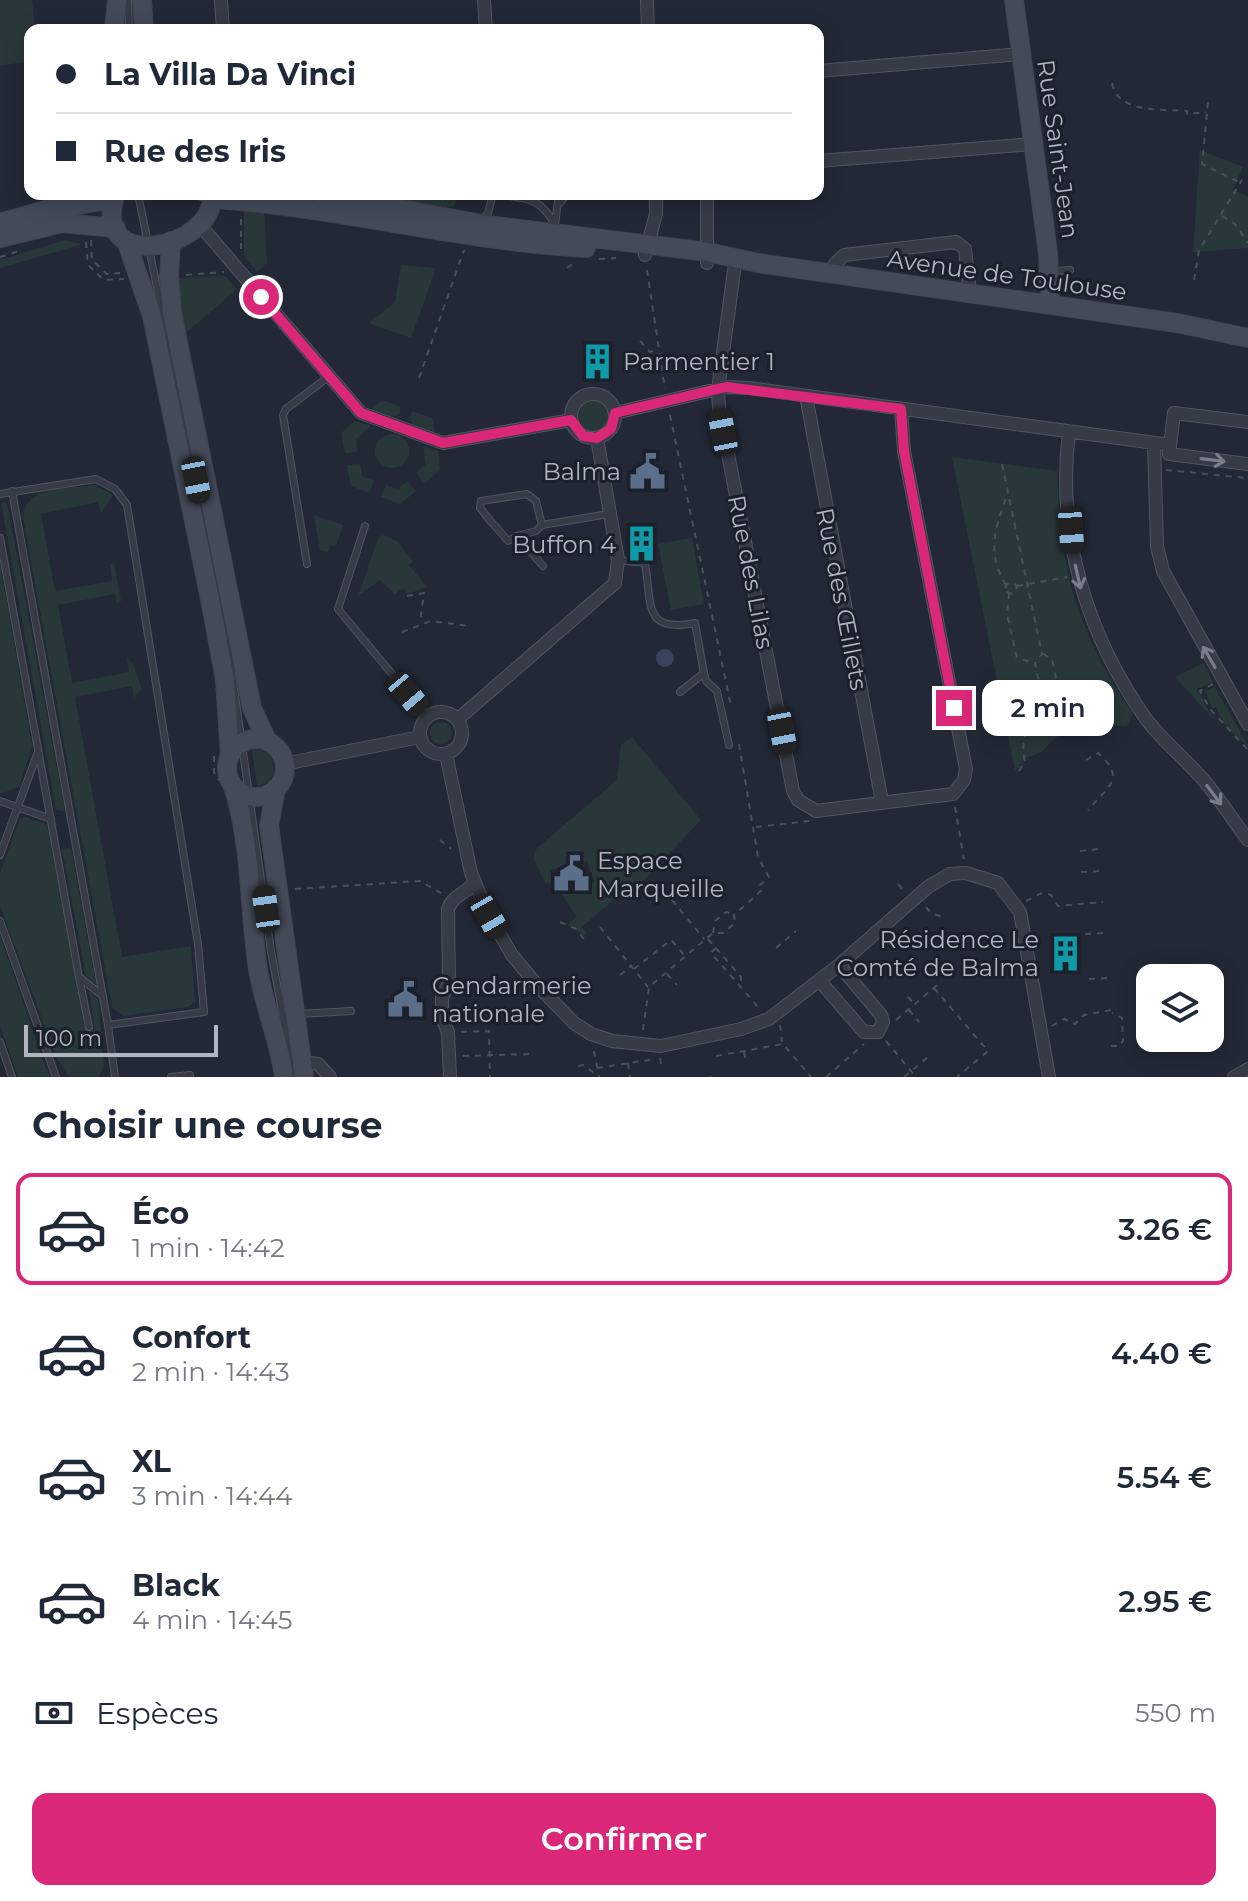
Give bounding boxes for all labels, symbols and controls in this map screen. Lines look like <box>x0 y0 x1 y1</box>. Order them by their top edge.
text: La Villa Da Vinci <box>104 56 356 93</box>
street label: Rue Saint-Jean <box>1031 58 1085 240</box>
text: Rue des Iris <box>104 133 286 170</box>
street label: Avenue de Toulouse <box>885 244 1129 306</box>
route start <box>243 279 279 315</box>
building icon: Parmentier 1 <box>578 342 616 380</box>
place label: Parmentier 1 <box>623 347 775 376</box>
car <box>707 406 739 458</box>
public building icon: Balma <box>628 452 666 490</box>
one-way arrow <box>1200 452 1226 467</box>
car <box>180 454 212 506</box>
place label: Balma <box>543 457 621 486</box>
street label: Rue des Lilas <box>722 493 780 651</box>
street label: Rue des Œillets <box>810 505 874 693</box>
car <box>1057 505 1085 555</box>
building icon: Buffon 4 <box>623 525 661 563</box>
place label: Buffon 4 <box>512 530 616 559</box>
one-way arrow <box>1071 564 1086 590</box>
one-way arrow <box>1201 646 1217 669</box>
car <box>383 668 433 720</box>
callout: 2 min <box>982 680 1114 736</box>
route end <box>936 690 972 726</box>
text: 2 min <box>1010 692 1086 724</box>
car <box>766 705 798 757</box>
one-way arrow <box>1206 783 1223 805</box>
place label: Espace Marqueille <box>597 846 724 903</box>
public building icon: Espace Marqueille <box>552 855 590 893</box>
car <box>251 884 281 934</box>
car <box>467 889 511 943</box>
place label: Résidence Le Comté de Balma <box>837 925 1039 982</box>
building icon: Résidence Le Comté de Balma <box>1046 934 1084 972</box>
map controls <box>1136 964 1224 1052</box>
button: layers <box>1136 964 1224 1052</box>
place label: Gendarmerie nationale <box>432 971 592 1028</box>
public building icon: Gendarmerie nationale <box>387 980 425 1018</box>
scale bar <box>24 1021 218 1057</box>
text: 100 m <box>36 1025 102 1052</box>
text: Choisir une course <box>32 1103 383 1147</box>
icon: car <box>36 1193 108 1265</box>
text: Éco <box>132 1195 189 1232</box>
text: 3.26 € <box>1118 1211 1212 1248</box>
text: 1 min · 14:42 <box>132 1232 285 1264</box>
icon: car <box>36 1317 108 1389</box>
text: Confort <box>132 1319 251 1356</box>
text: 4.40 € <box>1111 1335 1212 1372</box>
text: 2 min · 14:43 <box>132 1356 290 1388</box>
icon: car <box>36 1441 108 1513</box>
text: XL <box>132 1443 171 1480</box>
text: 5.54 € <box>1117 1459 1212 1496</box>
text: 3 min · 14:44 <box>132 1480 292 1512</box>
icon: car <box>36 1565 108 1637</box>
text: Black <box>132 1567 220 1604</box>
text: 2.95 € <box>1118 1583 1212 1620</box>
text: 4 min · 14:45 <box>132 1604 292 1636</box>
icon: cash <box>32 1691 76 1735</box>
text: Espèces <box>96 1695 218 1732</box>
text: 550 m <box>1135 1697 1216 1729</box>
button: Confirmer <box>32 1793 1216 1885</box>

